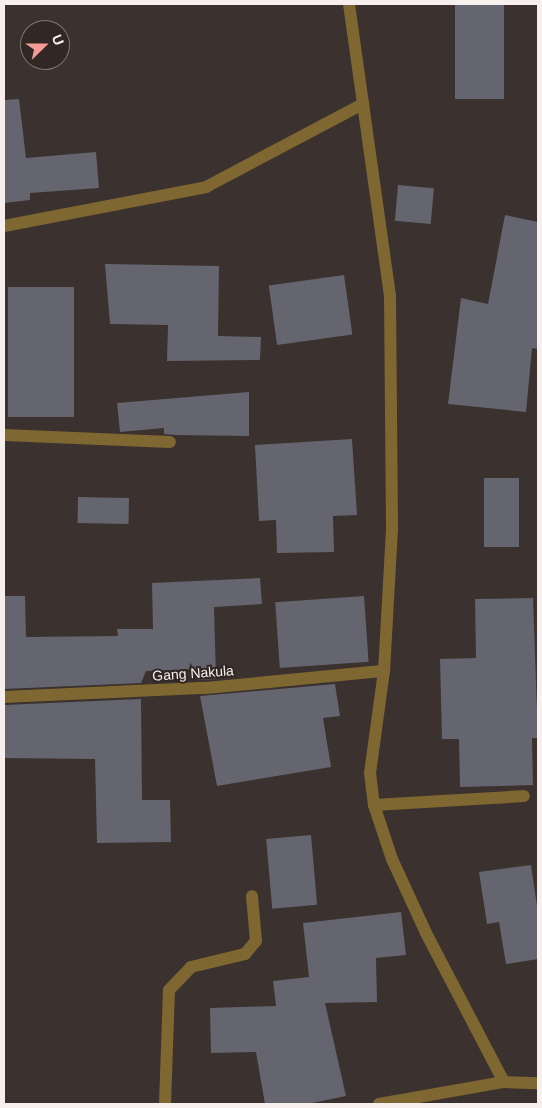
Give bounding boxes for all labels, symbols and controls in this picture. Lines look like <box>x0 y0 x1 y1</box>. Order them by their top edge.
north arrow <box>20 20 70 70</box>
text: U <box>49 32 67 47</box>
street label: Gang Nakula <box>152 662 234 684</box>

